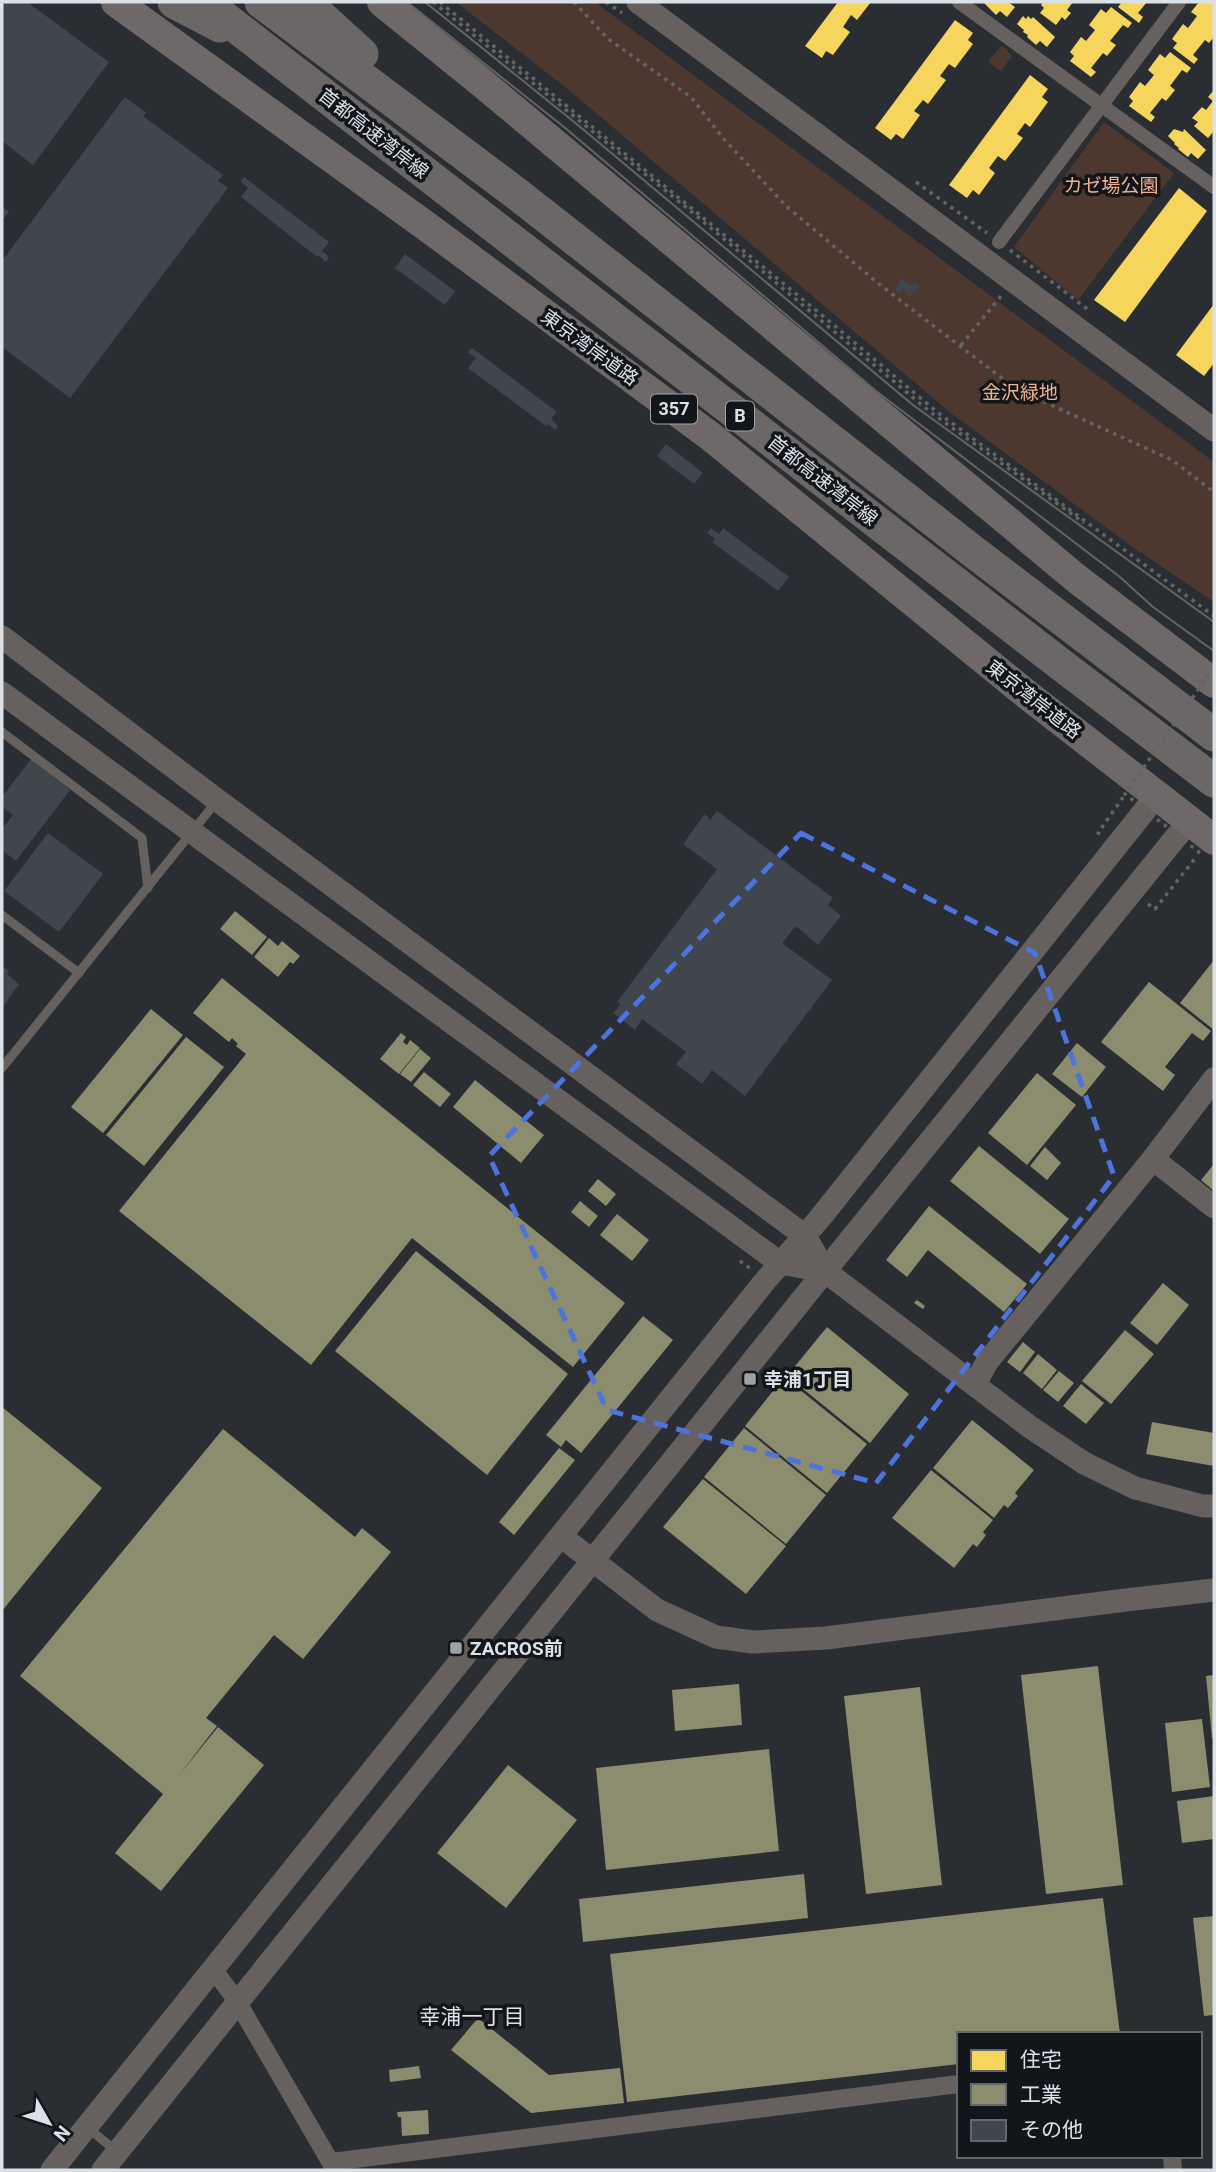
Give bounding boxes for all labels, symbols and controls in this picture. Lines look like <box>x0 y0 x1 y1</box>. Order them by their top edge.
street label: 首都高速湾岸線 <box>314 83 433 183</box>
park label: カゼ場公園 <box>1063 174 1159 197</box>
street label: 東京湾岸道路 <box>537 305 643 390</box>
park label: 金沢緑地 <box>982 381 1058 404</box>
road number: 357 <box>651 394 697 424</box>
road number: B <box>726 402 754 430</box>
street label: 首都高速湾岸線 <box>763 430 882 530</box>
street label: 東京湾岸道路 <box>982 655 1086 744</box>
place label: 幸浦1丁目 <box>764 1368 851 1391</box>
marker: 幸浦1丁目 <box>742 1371 758 1387</box>
place label: ZACROS前 <box>470 1637 563 1660</box>
marker: ZACROS前 <box>448 1640 464 1656</box>
district label: 幸浦一丁目 <box>420 2005 525 2029</box>
legend <box>957 2032 1202 2158</box>
text: 住宅 <box>1020 2048 1062 2072</box>
text: 工業 <box>1020 2083 1062 2107</box>
north arrow <box>14 2088 84 2158</box>
text: その他 <box>1020 2118 1083 2142</box>
text: N <box>49 2121 75 2146</box>

